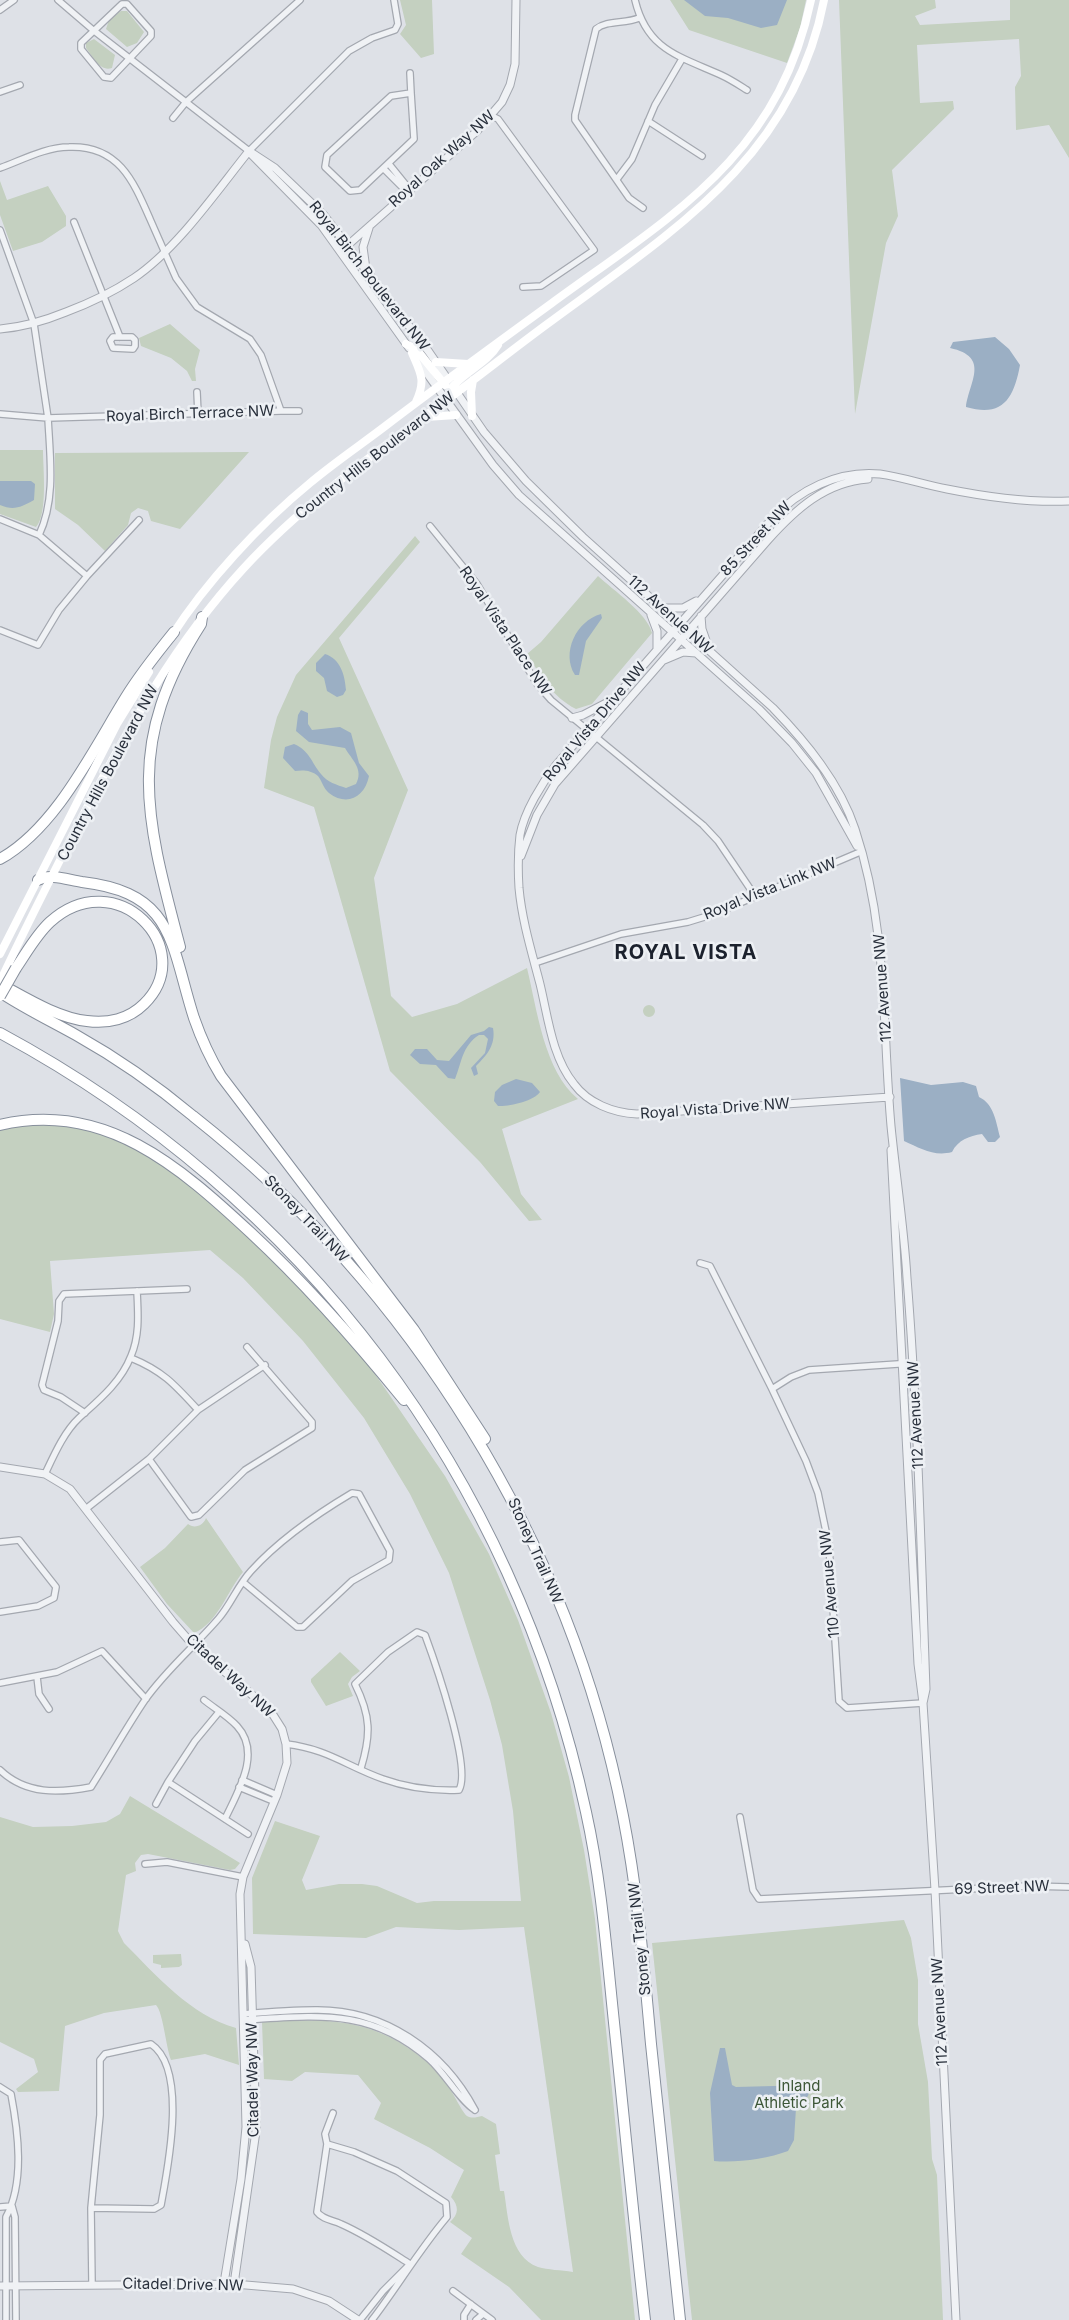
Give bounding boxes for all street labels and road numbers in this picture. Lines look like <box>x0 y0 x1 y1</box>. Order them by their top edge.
street label: Royal Oak Way NW <box>385 107 499 211</box>
street label: Royal Birch Boulevard NW <box>305 198 433 354</box>
street label: Country Hills Boulevard NW <box>292 388 458 524</box>
street label: Royal Birch Terrace NW <box>106 402 274 426</box>
street label: 85 Street NW <box>717 498 795 580</box>
street label: Royal Vista Place NW <box>455 563 555 699</box>
street label: 112 Avenue NW <box>624 572 716 658</box>
street label: Royal Vista Drive NW <box>540 659 650 785</box>
street label: Country Hills Boulevard NW <box>54 682 162 864</box>
street label: Royal Vista Link NW <box>701 854 839 924</box>
street label: 112 Avenue NW <box>870 933 896 1043</box>
street label: Royal Vista Drive NW <box>640 1095 790 1123</box>
street label: Stoney Trail NW <box>260 1172 352 1266</box>
street label: 112 Avenue NW <box>904 1360 928 1470</box>
street label: Stoney Trail NW <box>504 1495 566 1607</box>
street label: 110 Avenue NW <box>816 1529 844 1639</box>
street label: Citadel Way NW <box>182 1630 278 1722</box>
street label: 69 Street NW <box>954 1877 1050 1899</box>
street label: Stoney Trail NW <box>625 1881 655 1997</box>
street label: 112 Avenue NW <box>928 1957 952 2067</box>
street label: Citadel Way NW <box>243 2022 263 2138</box>
street label: Citadel Drive NW <box>122 2275 244 2295</box>

